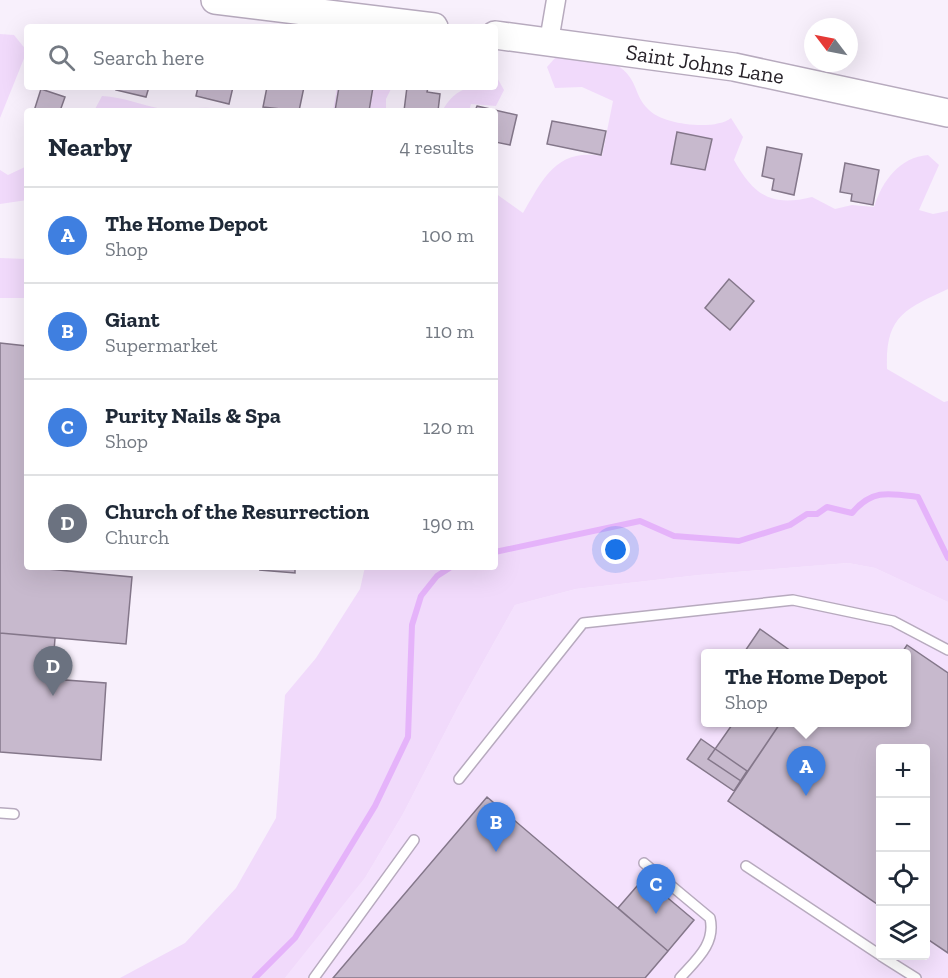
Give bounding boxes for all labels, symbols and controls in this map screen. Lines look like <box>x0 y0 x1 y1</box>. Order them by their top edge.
north arrow <box>804 18 858 72</box>
search box <box>24 24 498 90</box>
street label: Saint Johns Lane <box>624 38 786 90</box>
icon: search <box>45 41 78 74</box>
text: Search here <box>93 44 204 71</box>
text: Nearby <box>48 131 132 163</box>
text: 4 results <box>399 135 474 159</box>
text: The Home Depot <box>105 210 268 237</box>
text: A <box>61 223 74 247</box>
text: 100 m <box>421 223 474 247</box>
text: Shop <box>105 237 148 261</box>
text: Giant <box>105 306 160 333</box>
text: B <box>61 319 74 343</box>
text: 110 m <box>425 319 474 343</box>
text: Supermarket <box>105 333 218 357</box>
text: Purity Nails & Spa <box>105 402 281 429</box>
text: C <box>61 415 74 439</box>
text: 120 m <box>423 415 474 439</box>
text: Shop <box>105 429 148 453</box>
text: Church of the Resurrection <box>105 498 369 525</box>
text: D <box>61 511 74 535</box>
text: 190 m <box>422 511 474 535</box>
text: Church <box>105 525 169 549</box>
your location <box>601 535 630 564</box>
pin: D <box>34 646 72 696</box>
popup <box>701 649 911 727</box>
text: The Home Depot <box>725 663 887 690</box>
text: Shop <box>725 690 768 714</box>
map controls <box>876 744 930 960</box>
button: + <box>876 744 930 798</box>
pin: A <box>786 746 826 796</box>
button: − <box>876 798 930 852</box>
pin: B <box>476 802 516 852</box>
button: locate <box>876 852 930 906</box>
pin: C <box>636 864 676 914</box>
button: layers <box>876 906 930 960</box>

